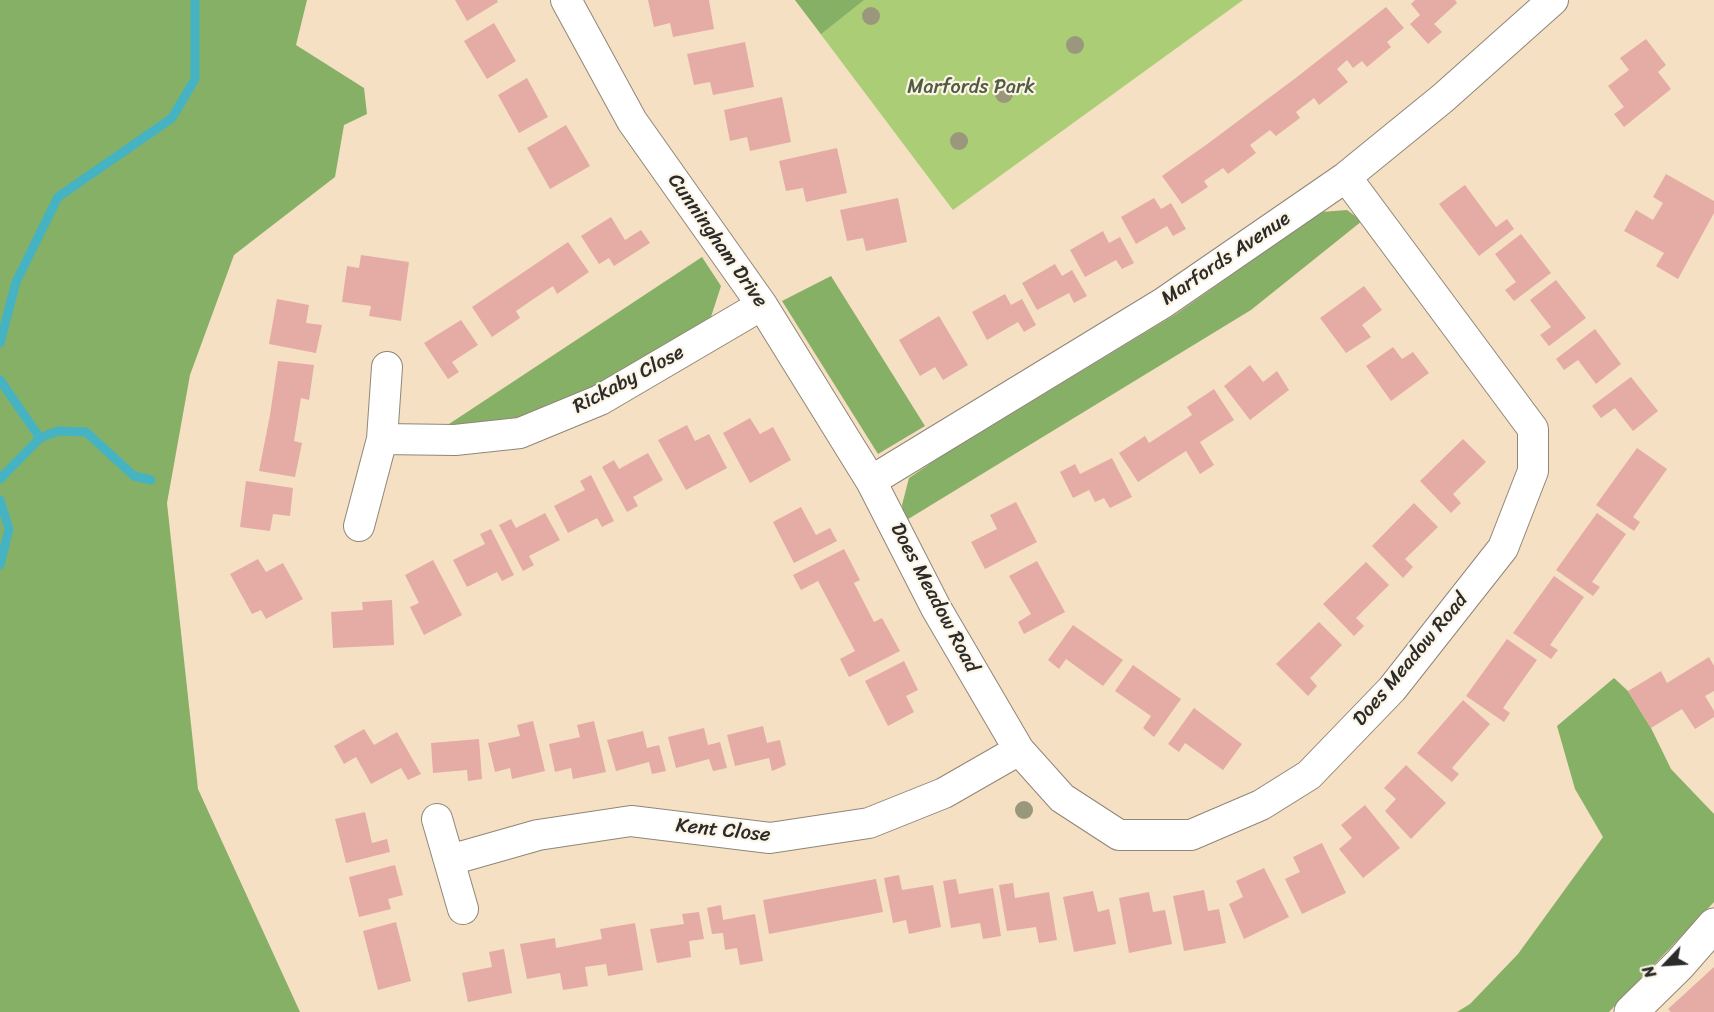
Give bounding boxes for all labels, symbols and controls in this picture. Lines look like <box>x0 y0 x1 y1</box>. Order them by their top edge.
park label: Marfords Park <box>907 76 1035 100</box>
street label: Cunningham Drive <box>662 170 772 312</box>
street label: Marfords Avenue <box>1157 207 1295 311</box>
street label: Rickaby Close <box>569 341 689 419</box>
street label: Does Meadow Road <box>884 519 984 677</box>
street label: Does Meadow Road <box>1349 589 1473 731</box>
street label: Kent Close <box>675 814 771 848</box>
north arrow <box>1636 934 1696 994</box>
text: N <box>1634 961 1665 983</box>

